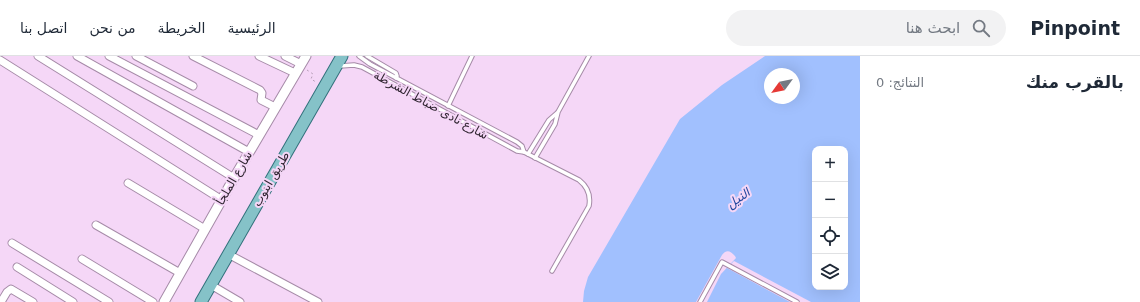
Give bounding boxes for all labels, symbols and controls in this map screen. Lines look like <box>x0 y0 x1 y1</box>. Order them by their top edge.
search box <box>726 10 1006 46</box>
icon: search <box>970 17 992 39</box>
text: Pinpoint <box>1030 17 1120 39</box>
text: ابحث هنا <box>906 19 960 37</box>
text: اتصل بنا <box>20 20 67 36</box>
text: من نحن <box>89 20 136 36</box>
text: الخريطة <box>158 20 205 36</box>
text: الرئيسية <box>227 20 276 36</box>
street label: شارع نادى ضباط الشرطة <box>371 68 491 143</box>
north arrow <box>764 68 800 104</box>
text: بالقرب منك <box>1026 72 1124 92</box>
text: النتائج: 0 <box>876 75 924 90</box>
map controls <box>812 146 848 290</box>
button: + <box>812 146 848 182</box>
street label: شارع الملجأ <box>211 148 256 208</box>
street label: طريق ابنوب <box>250 149 293 209</box>
button: − <box>812 182 848 218</box>
water label: النيل <box>723 184 755 212</box>
button: locate <box>812 218 848 254</box>
button: layers <box>812 254 848 290</box>

